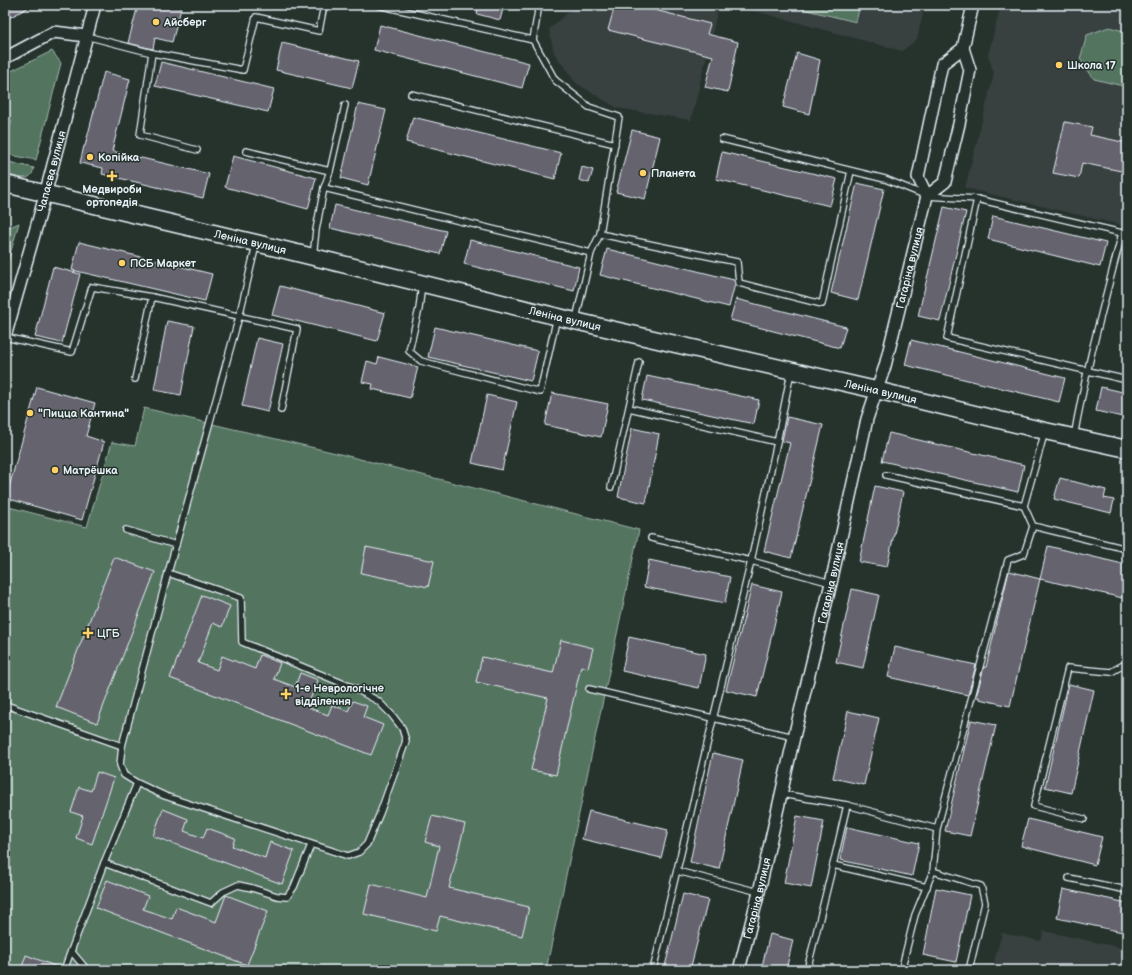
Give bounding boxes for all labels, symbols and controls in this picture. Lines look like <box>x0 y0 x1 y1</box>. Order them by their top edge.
place label: Айсберг <box>163 16 207 29</box>
marker: Айсберг <box>151 17 161 27</box>
place label: Школа 17 <box>1067 59 1116 72</box>
marker: Школа 17 <box>1054 60 1064 70</box>
street label: Чапаєва вулиця <box>34 129 68 213</box>
place label: Копійка <box>98 151 140 164</box>
marker: Копійка <box>85 152 95 162</box>
place label: Планета <box>651 167 696 180</box>
marker: Планета <box>638 168 648 178</box>
marker: Медвироби ортопедія <box>107 171 117 181</box>
place label: Медвироби ортопедія <box>82 183 142 209</box>
street label: Гагаріна вулиця <box>893 225 926 310</box>
street label: Леніна вулиця <box>212 227 288 257</box>
place label: ПСБ Маркет <box>130 257 197 270</box>
marker: ПСБ Маркет <box>117 258 127 268</box>
street label: Леніна вулиця <box>527 303 602 333</box>
street label: Леніна вулиця <box>843 376 918 406</box>
place label: "Пицца Кантина" <box>38 407 129 420</box>
marker: "Пицца Кантина" <box>25 408 35 418</box>
place label: Матрёшка <box>63 464 118 477</box>
marker: Матрёшка <box>50 465 60 475</box>
street label: Гагаріна вулиця <box>815 541 846 625</box>
marker: ЦГБ <box>82 627 94 639</box>
place label: ЦГБ <box>97 627 120 640</box>
place label: 1-е Неврологічне відділення <box>295 682 384 708</box>
marker: 1-е Неврологічне відділення <box>280 688 292 700</box>
street label: Гагаріна вулиця <box>741 856 773 940</box>

